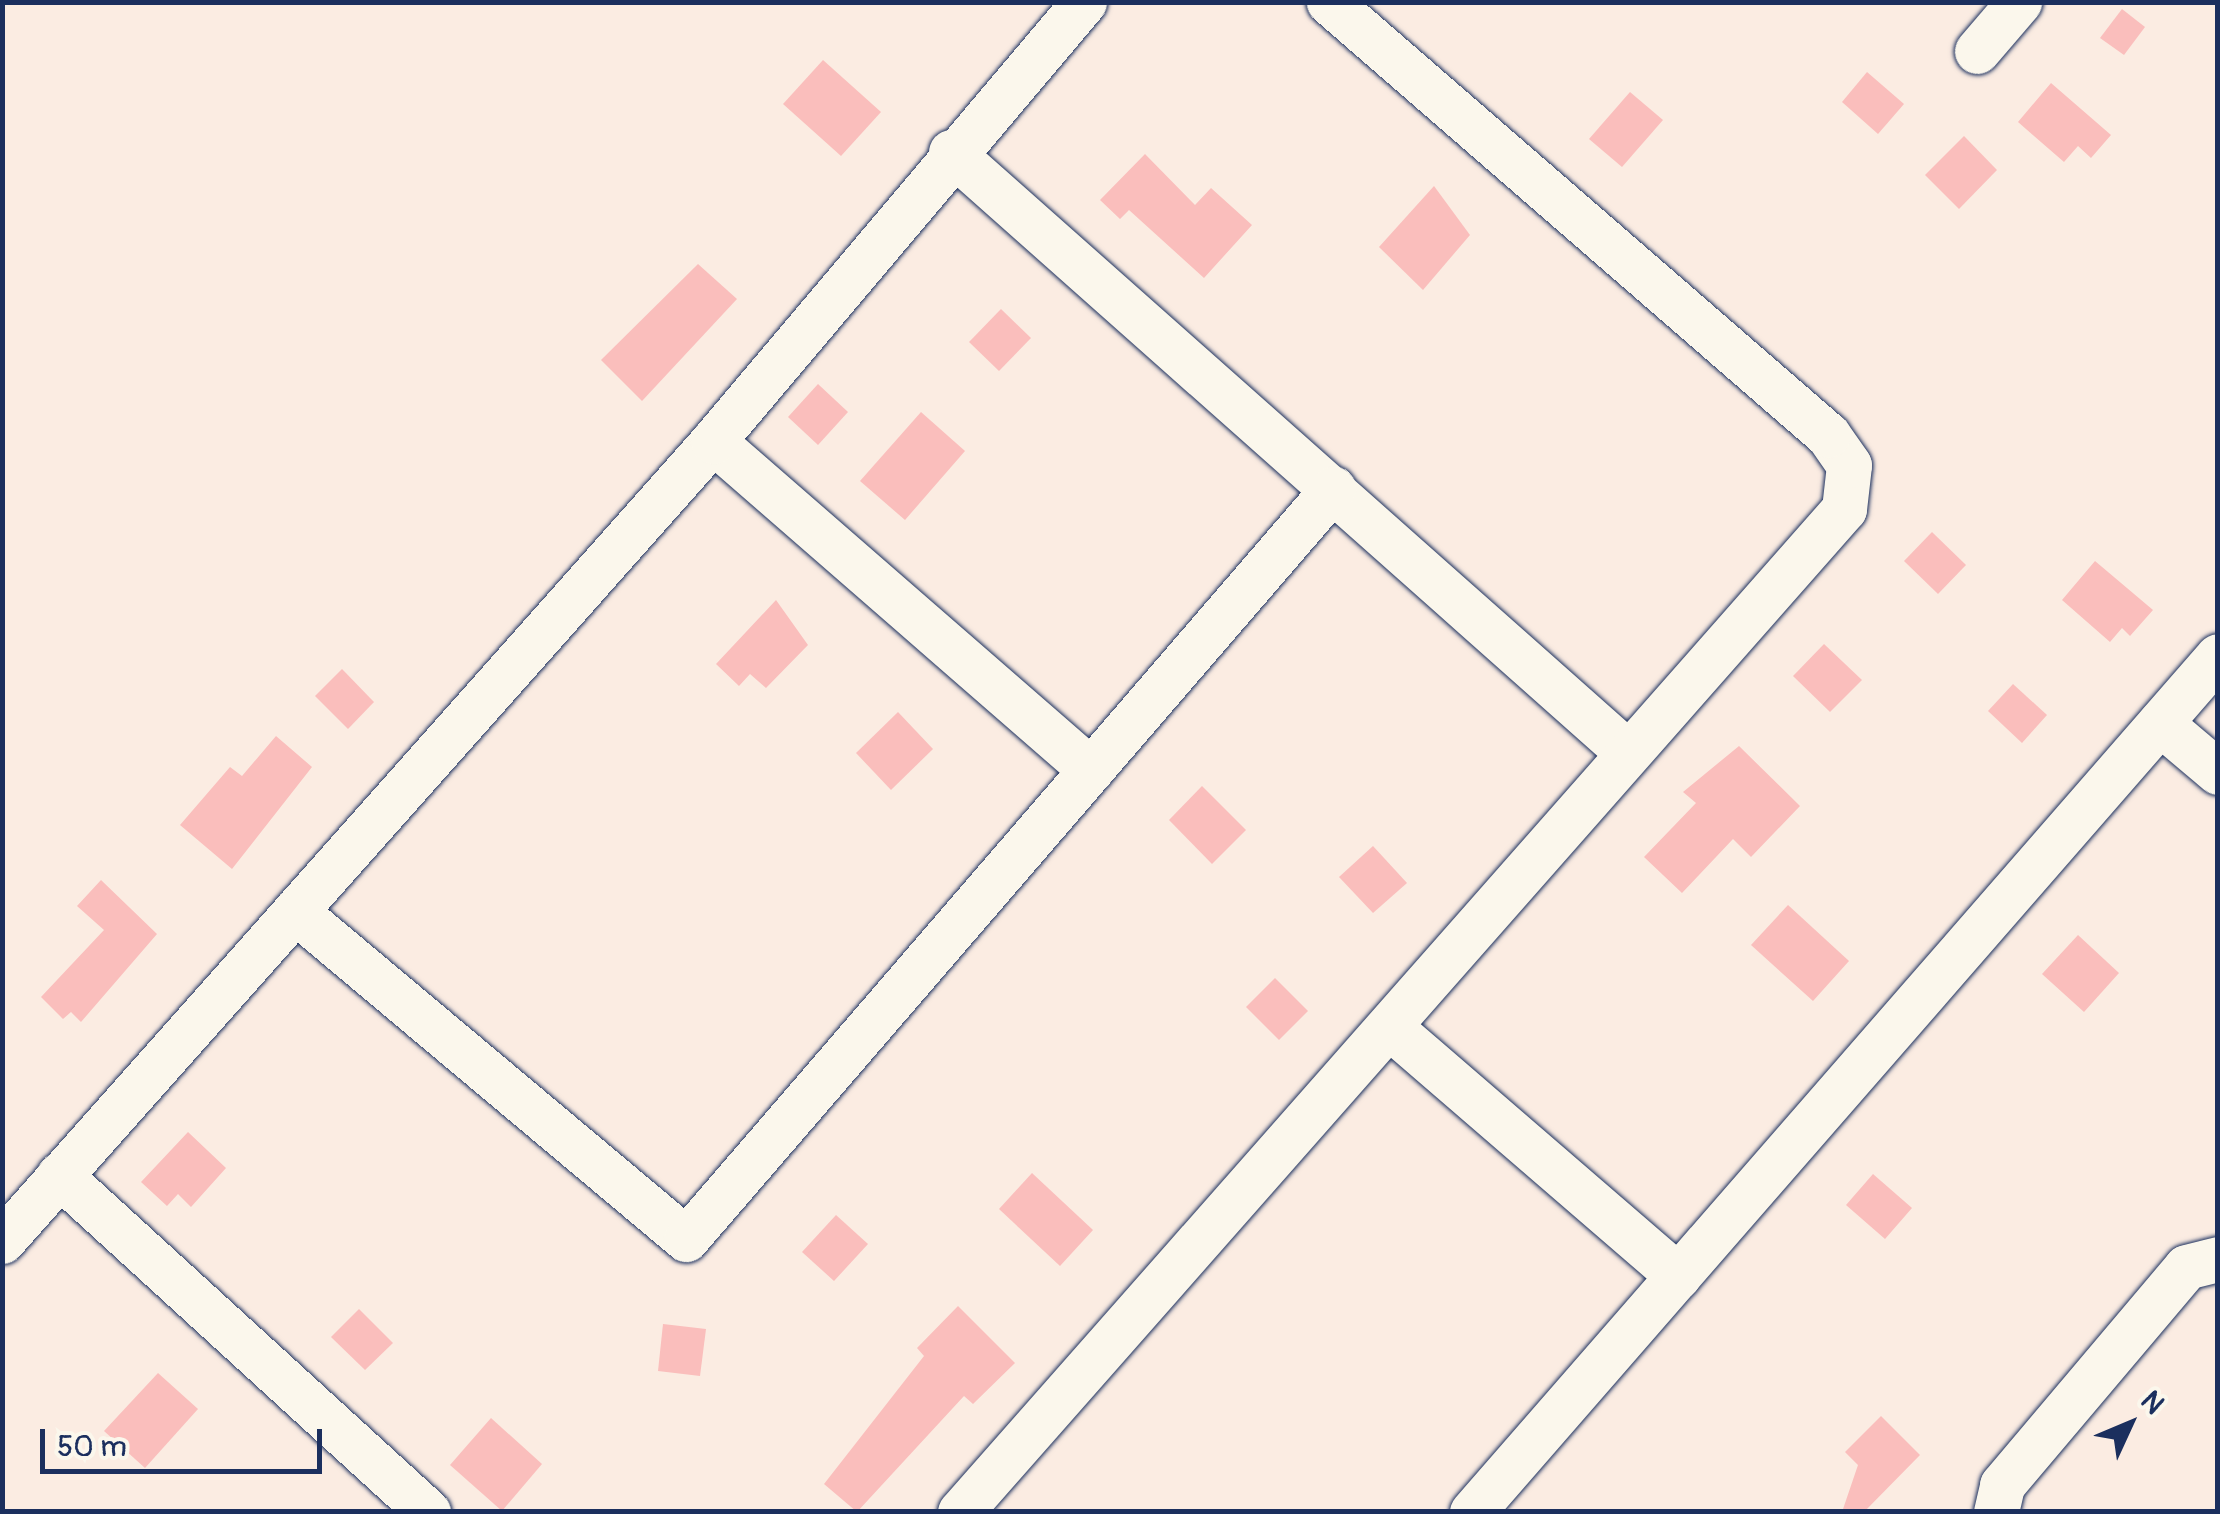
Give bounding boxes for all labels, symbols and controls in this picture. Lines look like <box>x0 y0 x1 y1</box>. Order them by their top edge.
north arrow <box>2080 1374 2180 1474</box>
text: N <box>2133 1384 2171 1422</box>
scale bar <box>45 1409 328 1471</box>
text: 50 m <box>57 1428 127 1465</box>

